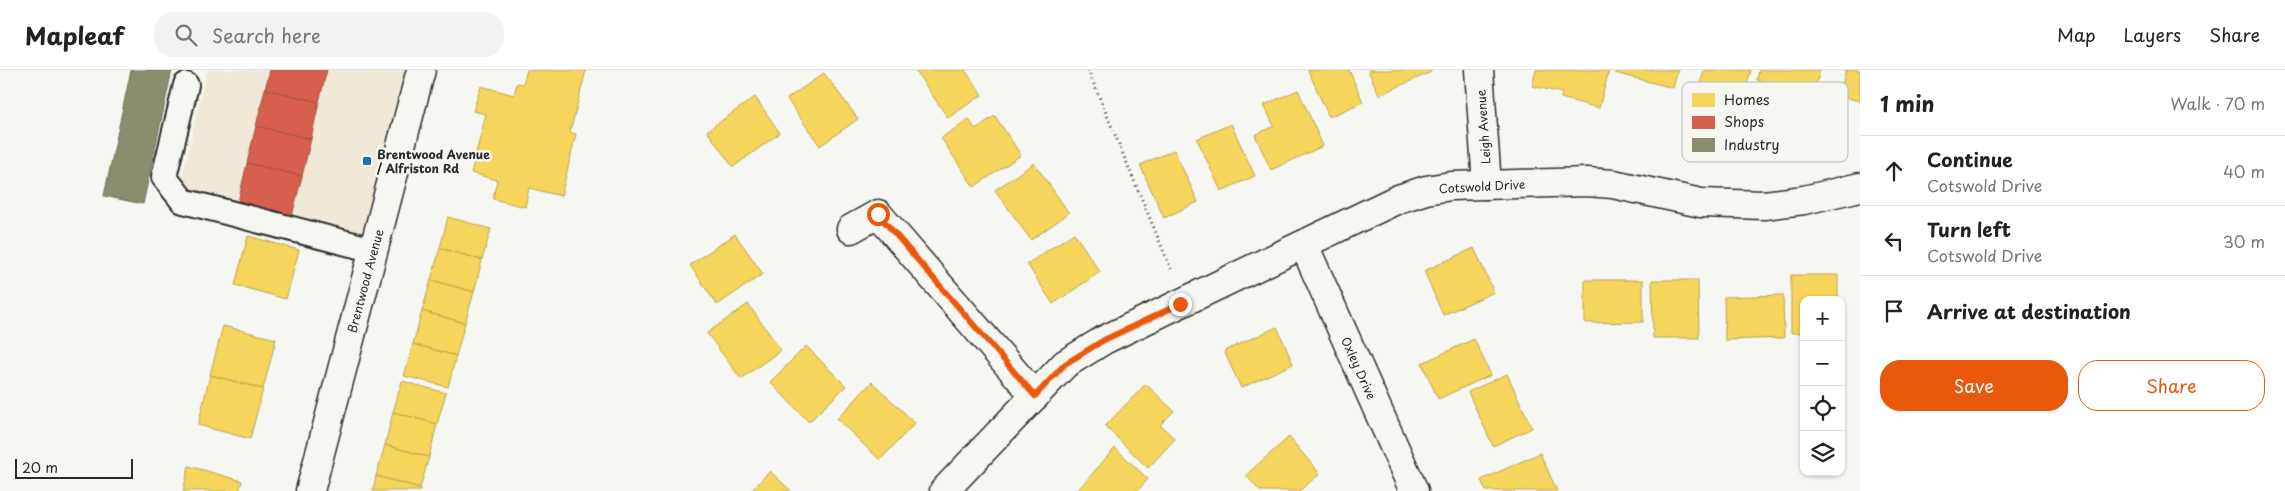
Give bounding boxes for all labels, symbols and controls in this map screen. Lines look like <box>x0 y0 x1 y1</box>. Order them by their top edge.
search box <box>154 12 504 57</box>
text: Mapleaf <box>25 17 124 53</box>
icon: search <box>172 21 200 49</box>
text: Search here <box>212 21 321 49</box>
text: Map <box>2057 21 2096 48</box>
text: Layers <box>2124 21 2181 48</box>
text: Share <box>2209 21 2260 48</box>
legend <box>1682 82 1848 162</box>
text: 1 min <box>1880 87 1934 119</box>
street label: Leigh Avenue <box>1471 89 1495 165</box>
text: Homes <box>1724 89 1770 110</box>
text: Walk · 70 m <box>2170 91 2265 115</box>
text: Shops <box>1724 111 1764 132</box>
text: Industry <box>1724 134 1779 155</box>
place label: Brentwood Avenue / Alfriston Rd <box>376 145 490 177</box>
text: Continue <box>1927 145 2013 173</box>
marker: Brentwood Avenue / Alfriston Rd <box>361 155 373 167</box>
icon: ahead <box>1880 157 1908 185</box>
text: 40 m <box>2223 159 2265 183</box>
text: Cotswold Drive <box>1927 173 2042 197</box>
street label: Cotswold Drive <box>1438 175 1526 197</box>
route start <box>867 203 890 226</box>
text: Turn left <box>1927 215 2011 243</box>
street label: Brentwood Avenue <box>342 227 388 335</box>
icon: left <box>1880 227 1908 255</box>
text: 30 m <box>2223 229 2265 253</box>
text: Cotswold Drive <box>1927 243 2042 267</box>
route end <box>1169 293 1192 316</box>
map controls <box>1800 296 1845 476</box>
button: + <box>1800 296 1845 341</box>
icon: arrive <box>1880 297 1908 325</box>
text: Arrive at destination <box>1927 297 2131 325</box>
street label: Oxley Drive <box>1337 334 1381 402</box>
button: − <box>1800 341 1845 386</box>
button: Save <box>1880 360 2068 411</box>
button: Share <box>2078 360 2265 411</box>
button: locate <box>1800 386 1845 431</box>
button: layers <box>1800 431 1845 476</box>
scale bar <box>15 456 132 479</box>
text: 20 m <box>22 457 58 478</box>

